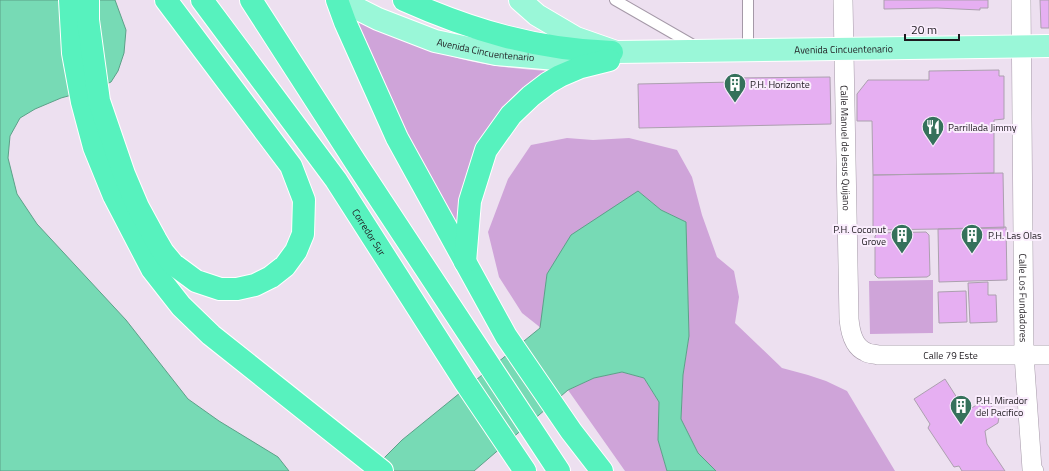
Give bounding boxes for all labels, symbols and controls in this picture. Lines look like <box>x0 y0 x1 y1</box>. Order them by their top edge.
scale bar <box>905 16 959 42</box>
text: 20 m <box>911 20 937 39</box>
street label: Avenida Cincuentenario <box>435 35 535 65</box>
street label: Avenida Cincuentenario <box>794 41 893 58</box>
building icon: P.H. Horizonte <box>722 71 748 104</box>
place label: P.H. Horizonte <box>750 77 810 92</box>
street label: Calle Manuel de Jesus Quijano <box>837 85 854 211</box>
restaurant icon: Parrillada Jimmy <box>920 114 946 147</box>
place label: Parrillada Jimmy <box>948 120 1017 135</box>
street label: Corredor Sur <box>348 206 390 259</box>
place label: P.H. Coconut Grove <box>833 222 886 249</box>
building icon: P.H. Coconut Grove <box>889 222 915 255</box>
building icon: P.H. Las Olas <box>959 222 985 255</box>
place label: P.H. Las Olas <box>988 228 1042 243</box>
street label: Calle Los Fundadores <box>1015 253 1031 343</box>
street label: Calle 79 Este <box>923 348 978 363</box>
building icon: P.H. Mirador del Pacifico <box>948 393 974 426</box>
place label: P.H. Mirador del Pacifico <box>976 393 1028 420</box>

